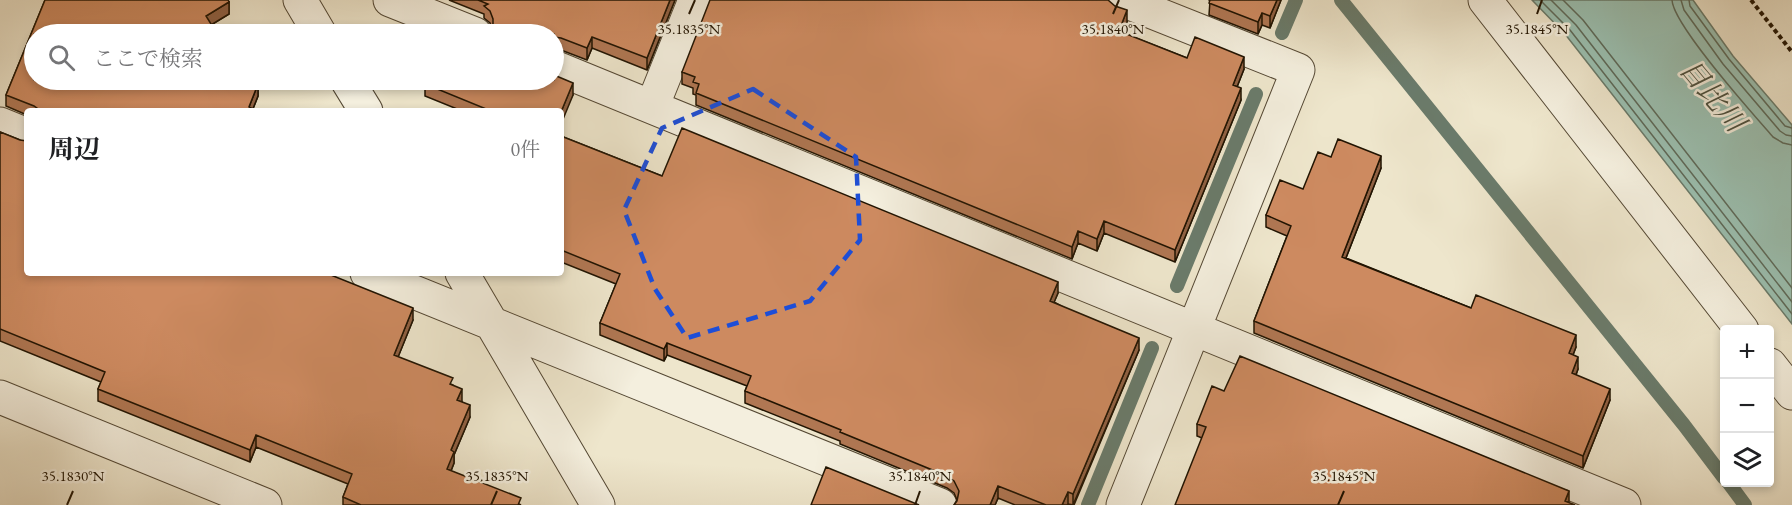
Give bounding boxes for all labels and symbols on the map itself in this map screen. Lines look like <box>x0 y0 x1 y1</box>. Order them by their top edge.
text: 35.1835°N <box>658 19 721 38</box>
text: 35.1840°N <box>1082 19 1145 38</box>
text: 35.1845°N <box>1506 19 1569 38</box>
water label: 目比川 <box>1672 51 1756 141</box>
text: 35.1830°N <box>42 466 105 485</box>
text: 35.1835°N <box>466 466 529 485</box>
text: 35.1840°N <box>889 466 952 485</box>
text: 35.1845°N <box>1313 466 1376 485</box>

